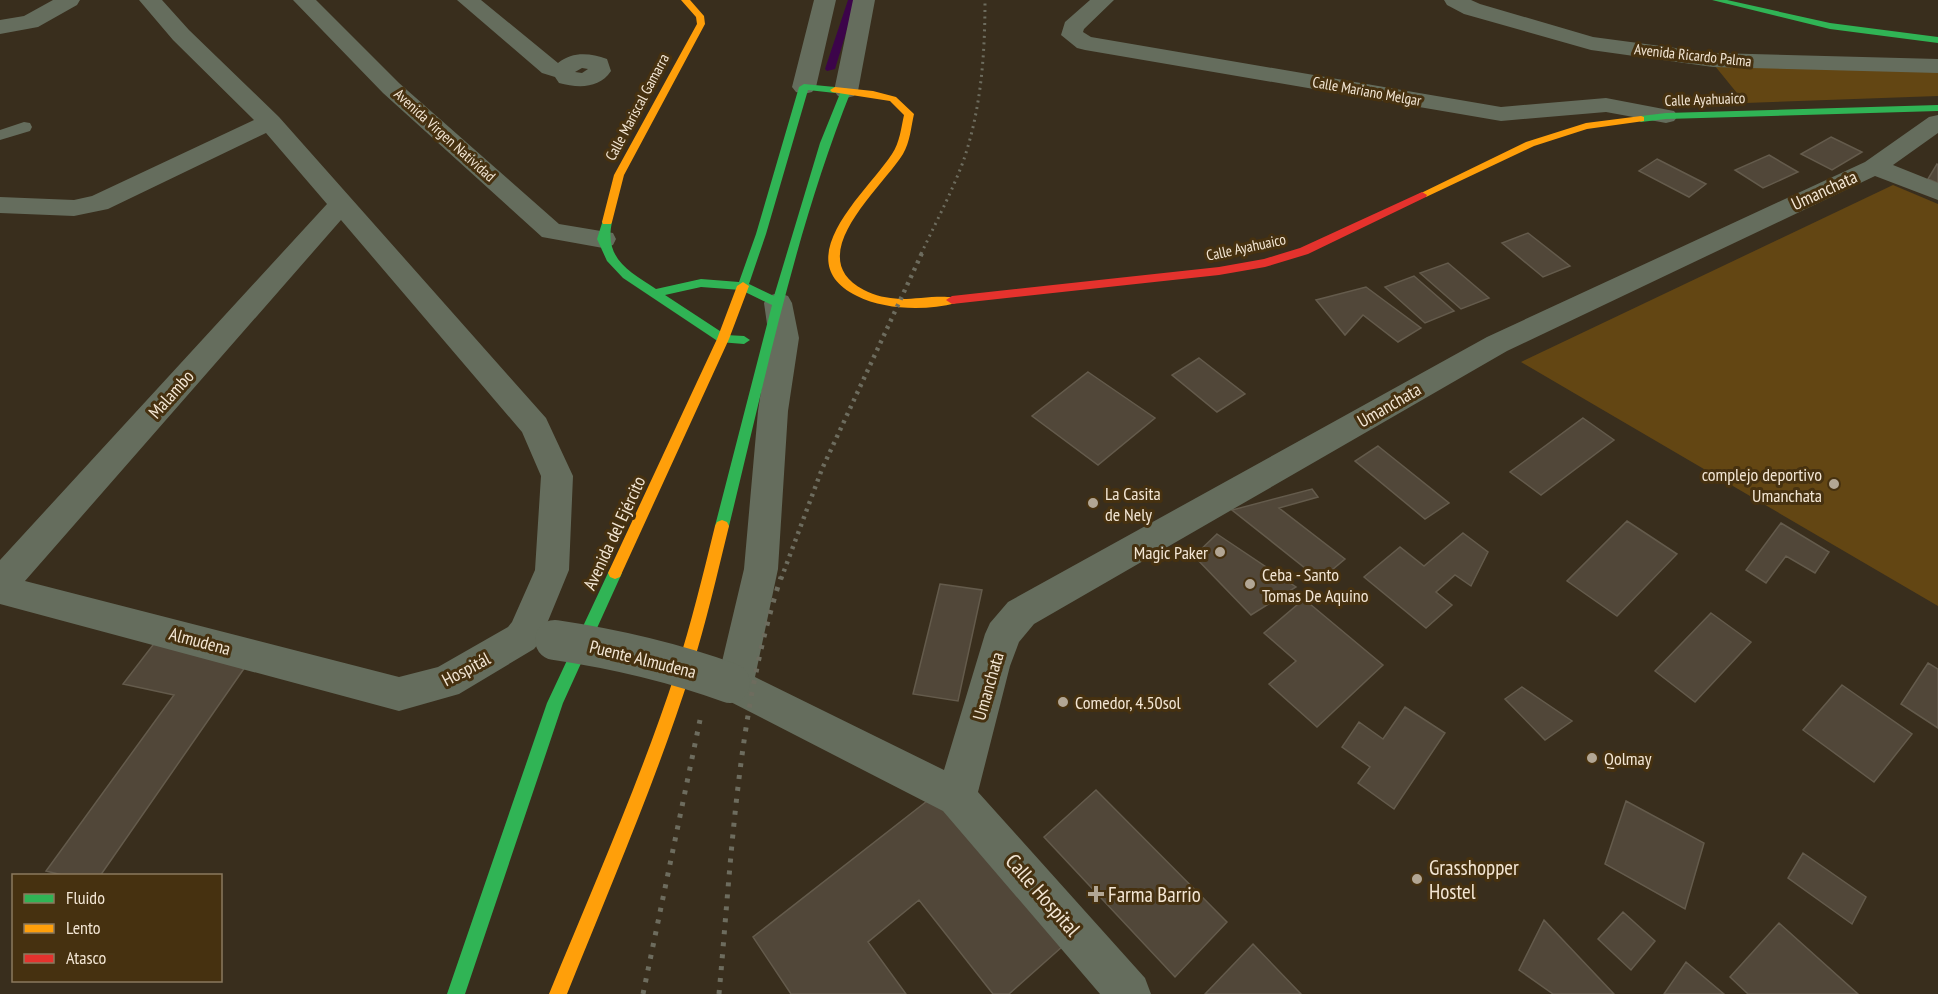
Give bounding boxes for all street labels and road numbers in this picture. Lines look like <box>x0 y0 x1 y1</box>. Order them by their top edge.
street label: Avenida Ricardo Palma <box>1633 39 1753 71</box>
street label: Calle Mariscal Gamarra <box>601 50 673 164</box>
street label: Calle Mariano Melgar <box>1311 72 1424 110</box>
street label: Avenida Virgen Natividad <box>390 84 500 186</box>
street label: Calle Ayahuaico <box>1664 88 1746 110</box>
street label: Umanchata <box>1787 165 1861 215</box>
street label: Calle Ayahuaico <box>1204 229 1288 265</box>
street label: Malambo <box>143 365 199 423</box>
street label: Umanchata <box>1353 378 1425 432</box>
street label: Avenida del Ejército <box>578 472 651 594</box>
street label: Almudena <box>167 622 233 660</box>
street label: Puente Almudena <box>587 635 699 683</box>
street label: Hospitál <box>438 646 495 691</box>
street label: Umanchata <box>967 649 1009 723</box>
street label: Calle Hospital <box>1000 848 1086 942</box>

